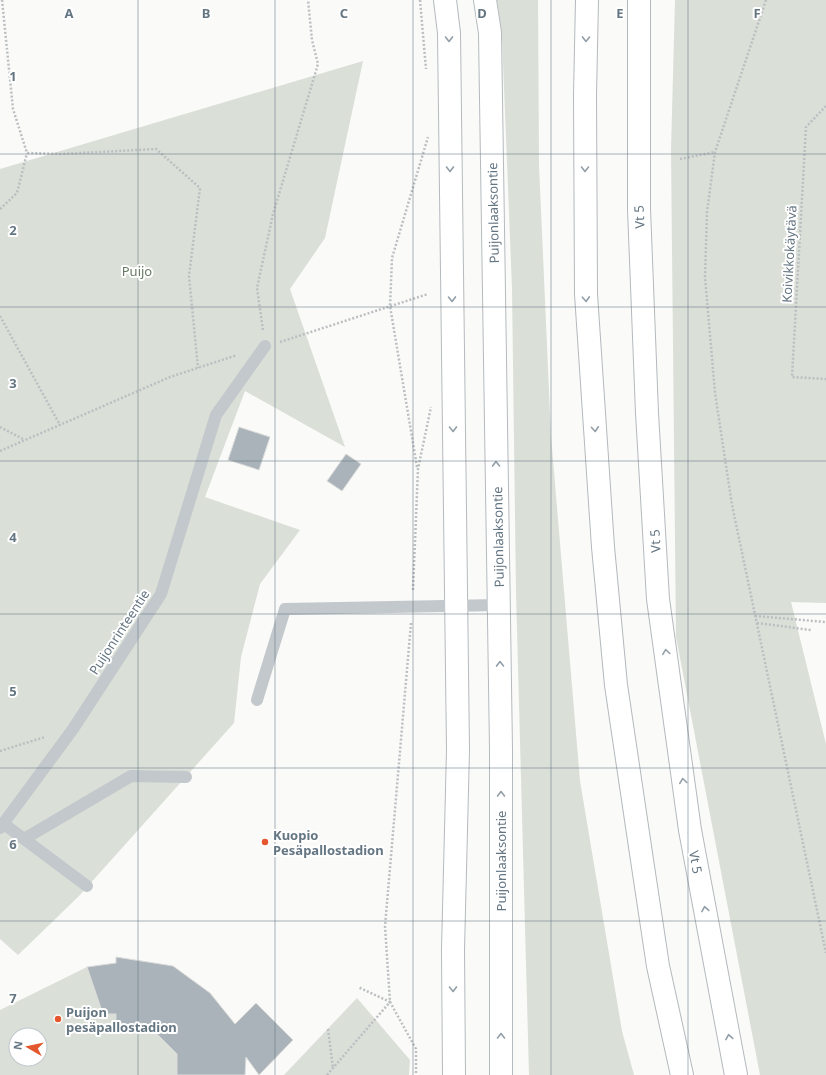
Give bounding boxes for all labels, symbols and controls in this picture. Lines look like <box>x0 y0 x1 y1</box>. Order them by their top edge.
text: A <box>65 4 74 22</box>
text: B <box>202 4 210 22</box>
text: C <box>340 4 348 22</box>
text: D <box>477 4 487 22</box>
text: E <box>616 4 624 22</box>
text: F <box>753 4 761 22</box>
one-way arrow <box>444 36 453 42</box>
one-way arrow <box>582 36 590 42</box>
text: 1 <box>9 67 17 85</box>
street label: Puijonlaaksontie <box>483 162 503 264</box>
one-way arrow <box>446 166 454 172</box>
one-way arrow <box>581 166 589 172</box>
street label: Vt 5 <box>630 205 648 229</box>
street label: Koivikkokäytävä <box>777 205 801 303</box>
text: 2 <box>9 221 17 239</box>
park label: Puijo <box>122 262 152 280</box>
one-way arrow <box>448 296 456 302</box>
one-way arrow <box>582 296 591 302</box>
text: 3 <box>9 374 17 392</box>
one-way arrow <box>449 426 458 432</box>
one-way arrow <box>590 426 599 432</box>
one-way arrow <box>492 461 501 467</box>
street label: Puijonlaaksontie <box>488 486 508 588</box>
text: 4 <box>9 528 17 546</box>
street label: Vt 5 <box>645 529 665 553</box>
street label: Puijonrinteentie <box>85 586 153 678</box>
one-way arrow <box>661 649 670 655</box>
one-way arrow <box>495 661 504 667</box>
text: 5 <box>9 682 17 700</box>
one-way arrow <box>679 778 688 784</box>
one-way arrow <box>497 791 505 797</box>
street label: Puijonlaaksontie <box>492 811 510 911</box>
place label: Kuopio Pesäpallostadion <box>273 826 384 859</box>
text: 6 <box>9 835 17 853</box>
marker: Kuopio Pesäpallostadion <box>260 837 270 847</box>
street label: Vt 5 <box>685 849 707 875</box>
one-way arrow <box>701 906 710 912</box>
one-way arrow <box>449 986 457 992</box>
text: 7 <box>9 989 17 1007</box>
place label: Puijon pesäpallostadion <box>66 1003 177 1036</box>
marker: Puijon pesäpallostadion <box>53 1014 63 1024</box>
north arrow <box>8 1027 48 1067</box>
one-way arrow <box>497 1033 505 1039</box>
one-way arrow <box>725 1034 733 1040</box>
text: N <box>10 1040 26 1051</box>

